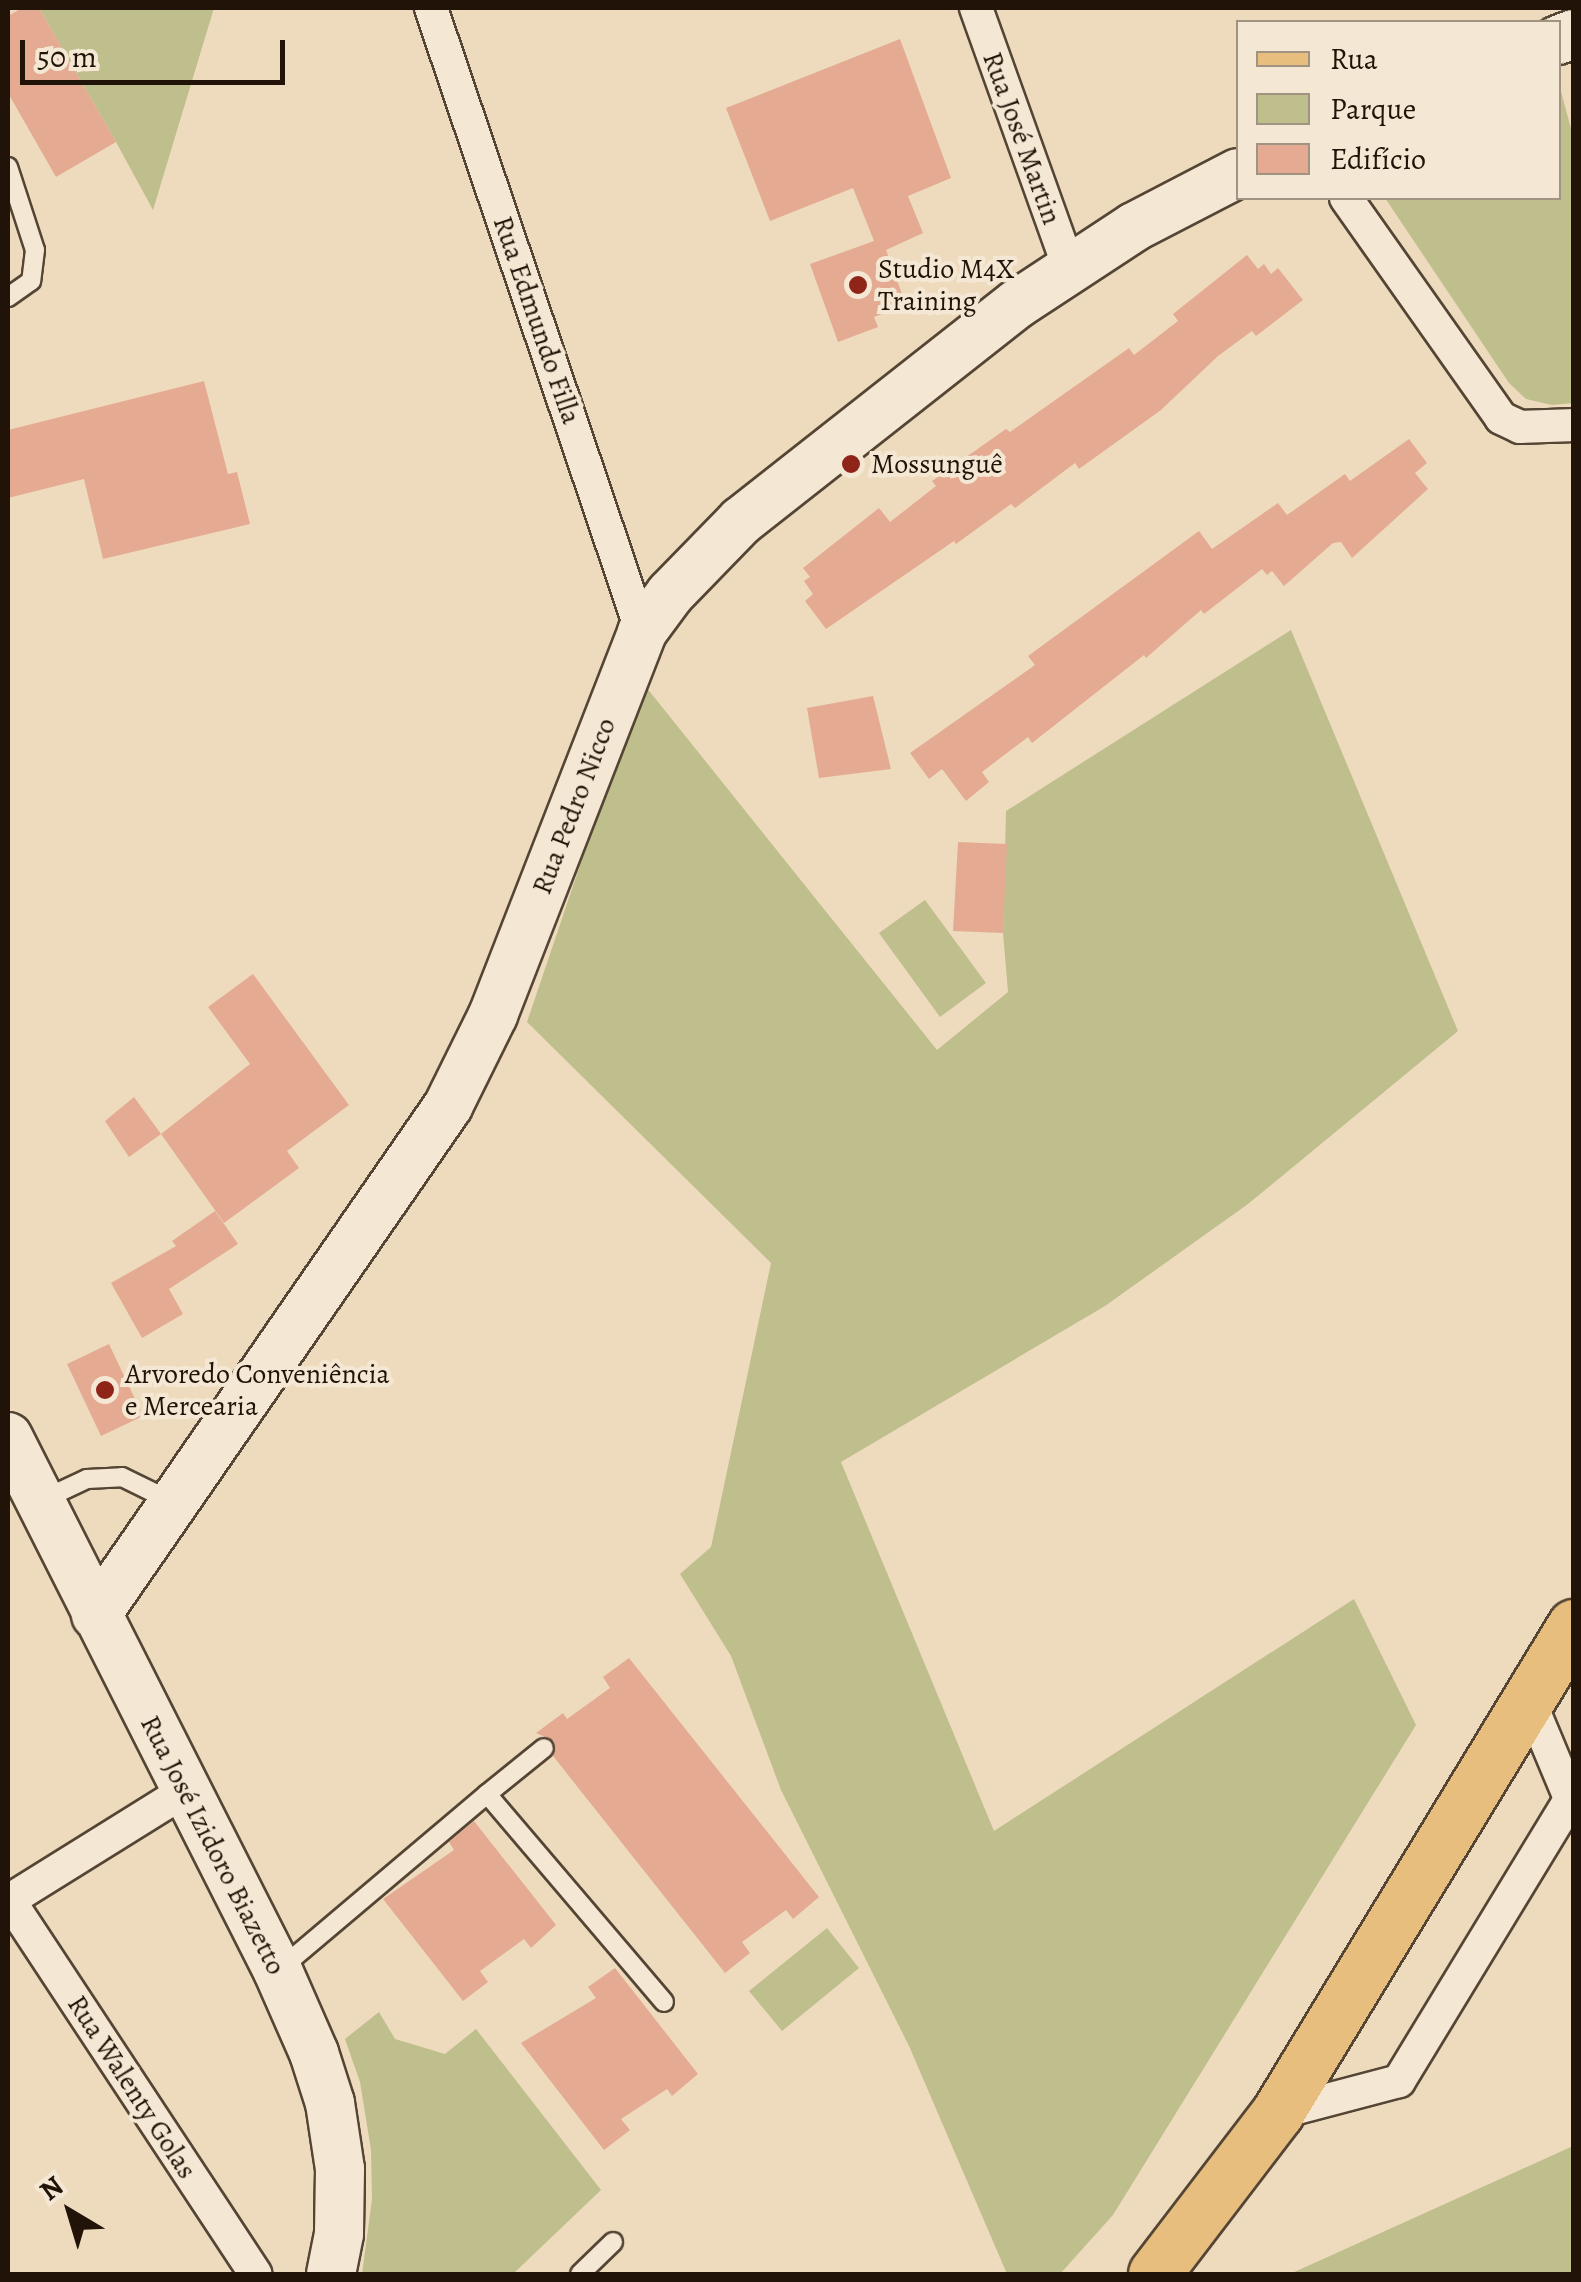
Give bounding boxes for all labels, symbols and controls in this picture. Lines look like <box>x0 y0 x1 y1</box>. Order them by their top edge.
scale bar <box>25 20 290 82</box>
legend <box>1236 20 1561 200</box>
text: 50 m <box>37 37 97 77</box>
text: Rua <box>1330 39 1378 79</box>
street label: Rua José Martin <box>975 47 1069 229</box>
text: Parque <box>1330 89 1416 129</box>
text: Edifício <box>1330 139 1426 179</box>
street label: Rua Edmundo Filla <box>486 212 588 428</box>
place label: Studio M4X Training <box>878 252 1014 318</box>
marker: Studio M4X Training <box>847 274 869 296</box>
place label: Mossunguê <box>871 447 1003 481</box>
marker: Mossunguê <box>840 453 862 475</box>
street label: Rua Pedro Nicco <box>525 713 623 899</box>
place label: Arvoredo Conveniência e Mercearia <box>125 1357 390 1423</box>
marker: Arvoredo Conveniência e Mercearia <box>94 1379 116 1401</box>
street label: Rua José Izidoro Biazetto <box>133 1710 293 1980</box>
street label: Rua Walenty Golas <box>60 1989 204 2185</box>
north arrow <box>20 2162 120 2262</box>
text: N <box>32 2167 71 2210</box>

